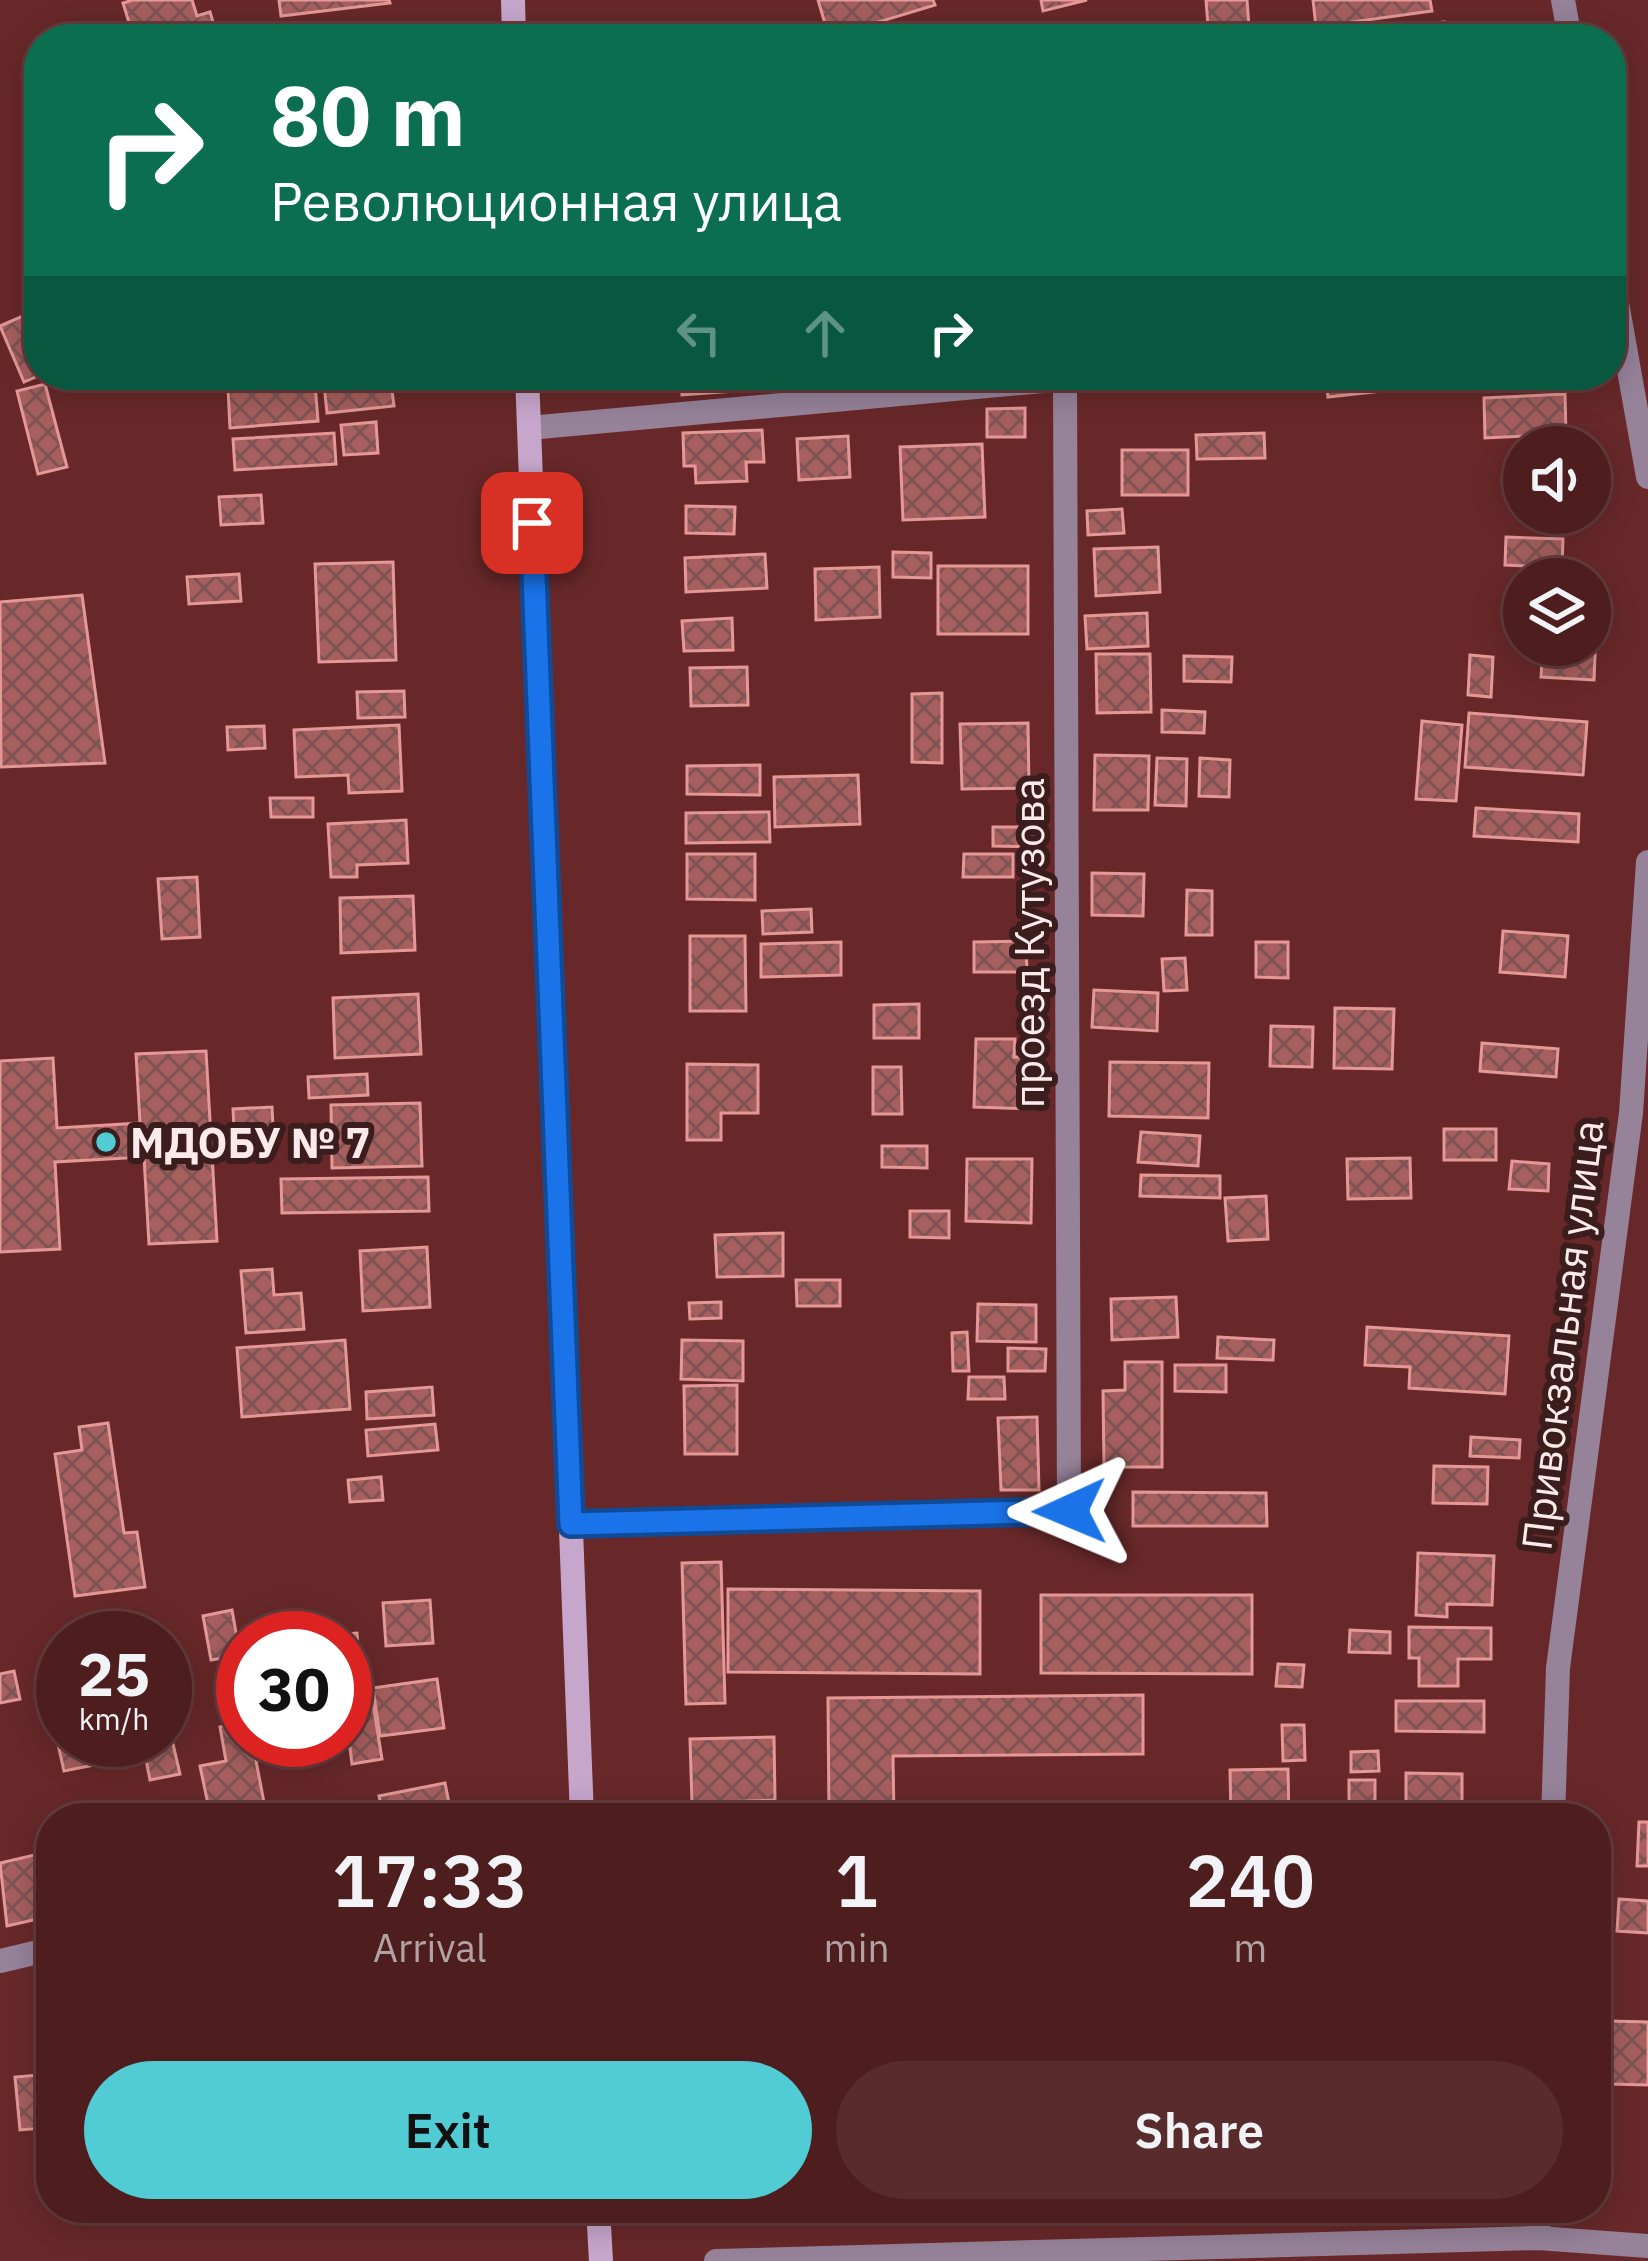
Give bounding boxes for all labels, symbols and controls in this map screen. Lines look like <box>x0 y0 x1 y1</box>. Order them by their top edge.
text: 80 m <box>270 60 466 169</box>
icon: right <box>72 72 228 228</box>
text: Революционная улица <box>270 166 842 236</box>
icon: left <box>666 300 732 366</box>
icon: ahead <box>792 300 858 366</box>
icon: right <box>918 300 984 366</box>
map controls <box>1503 426 1611 666</box>
button: sound <box>1503 426 1611 534</box>
pin <box>481 472 583 574</box>
icon: arrive <box>499 490 565 556</box>
button: layers <box>1503 558 1611 666</box>
street label: проезд Кутузова <box>1001 778 1056 1108</box>
place label: МДОБУ № 7 <box>130 1115 370 1170</box>
street label: Привокзальная улица <box>1508 1117 1616 1553</box>
marker: МДОБУ № 7 <box>93 1129 119 1155</box>
position arrow <box>1007 1448 1133 1574</box>
speed limit sign: 30 <box>216 1611 372 1767</box>
text: 25 <box>78 1634 150 1713</box>
text: km/h <box>79 1699 149 1738</box>
text: 17:33 <box>332 1833 528 1927</box>
text: 1 <box>835 1833 878 1927</box>
text: 240 <box>1185 1833 1315 1927</box>
text: Arrival <box>373 1922 487 1973</box>
text: min <box>824 1922 890 1973</box>
text: m <box>1233 1922 1267 1973</box>
button: Exit <box>84 2061 812 2199</box>
button: Share <box>836 2061 1563 2199</box>

